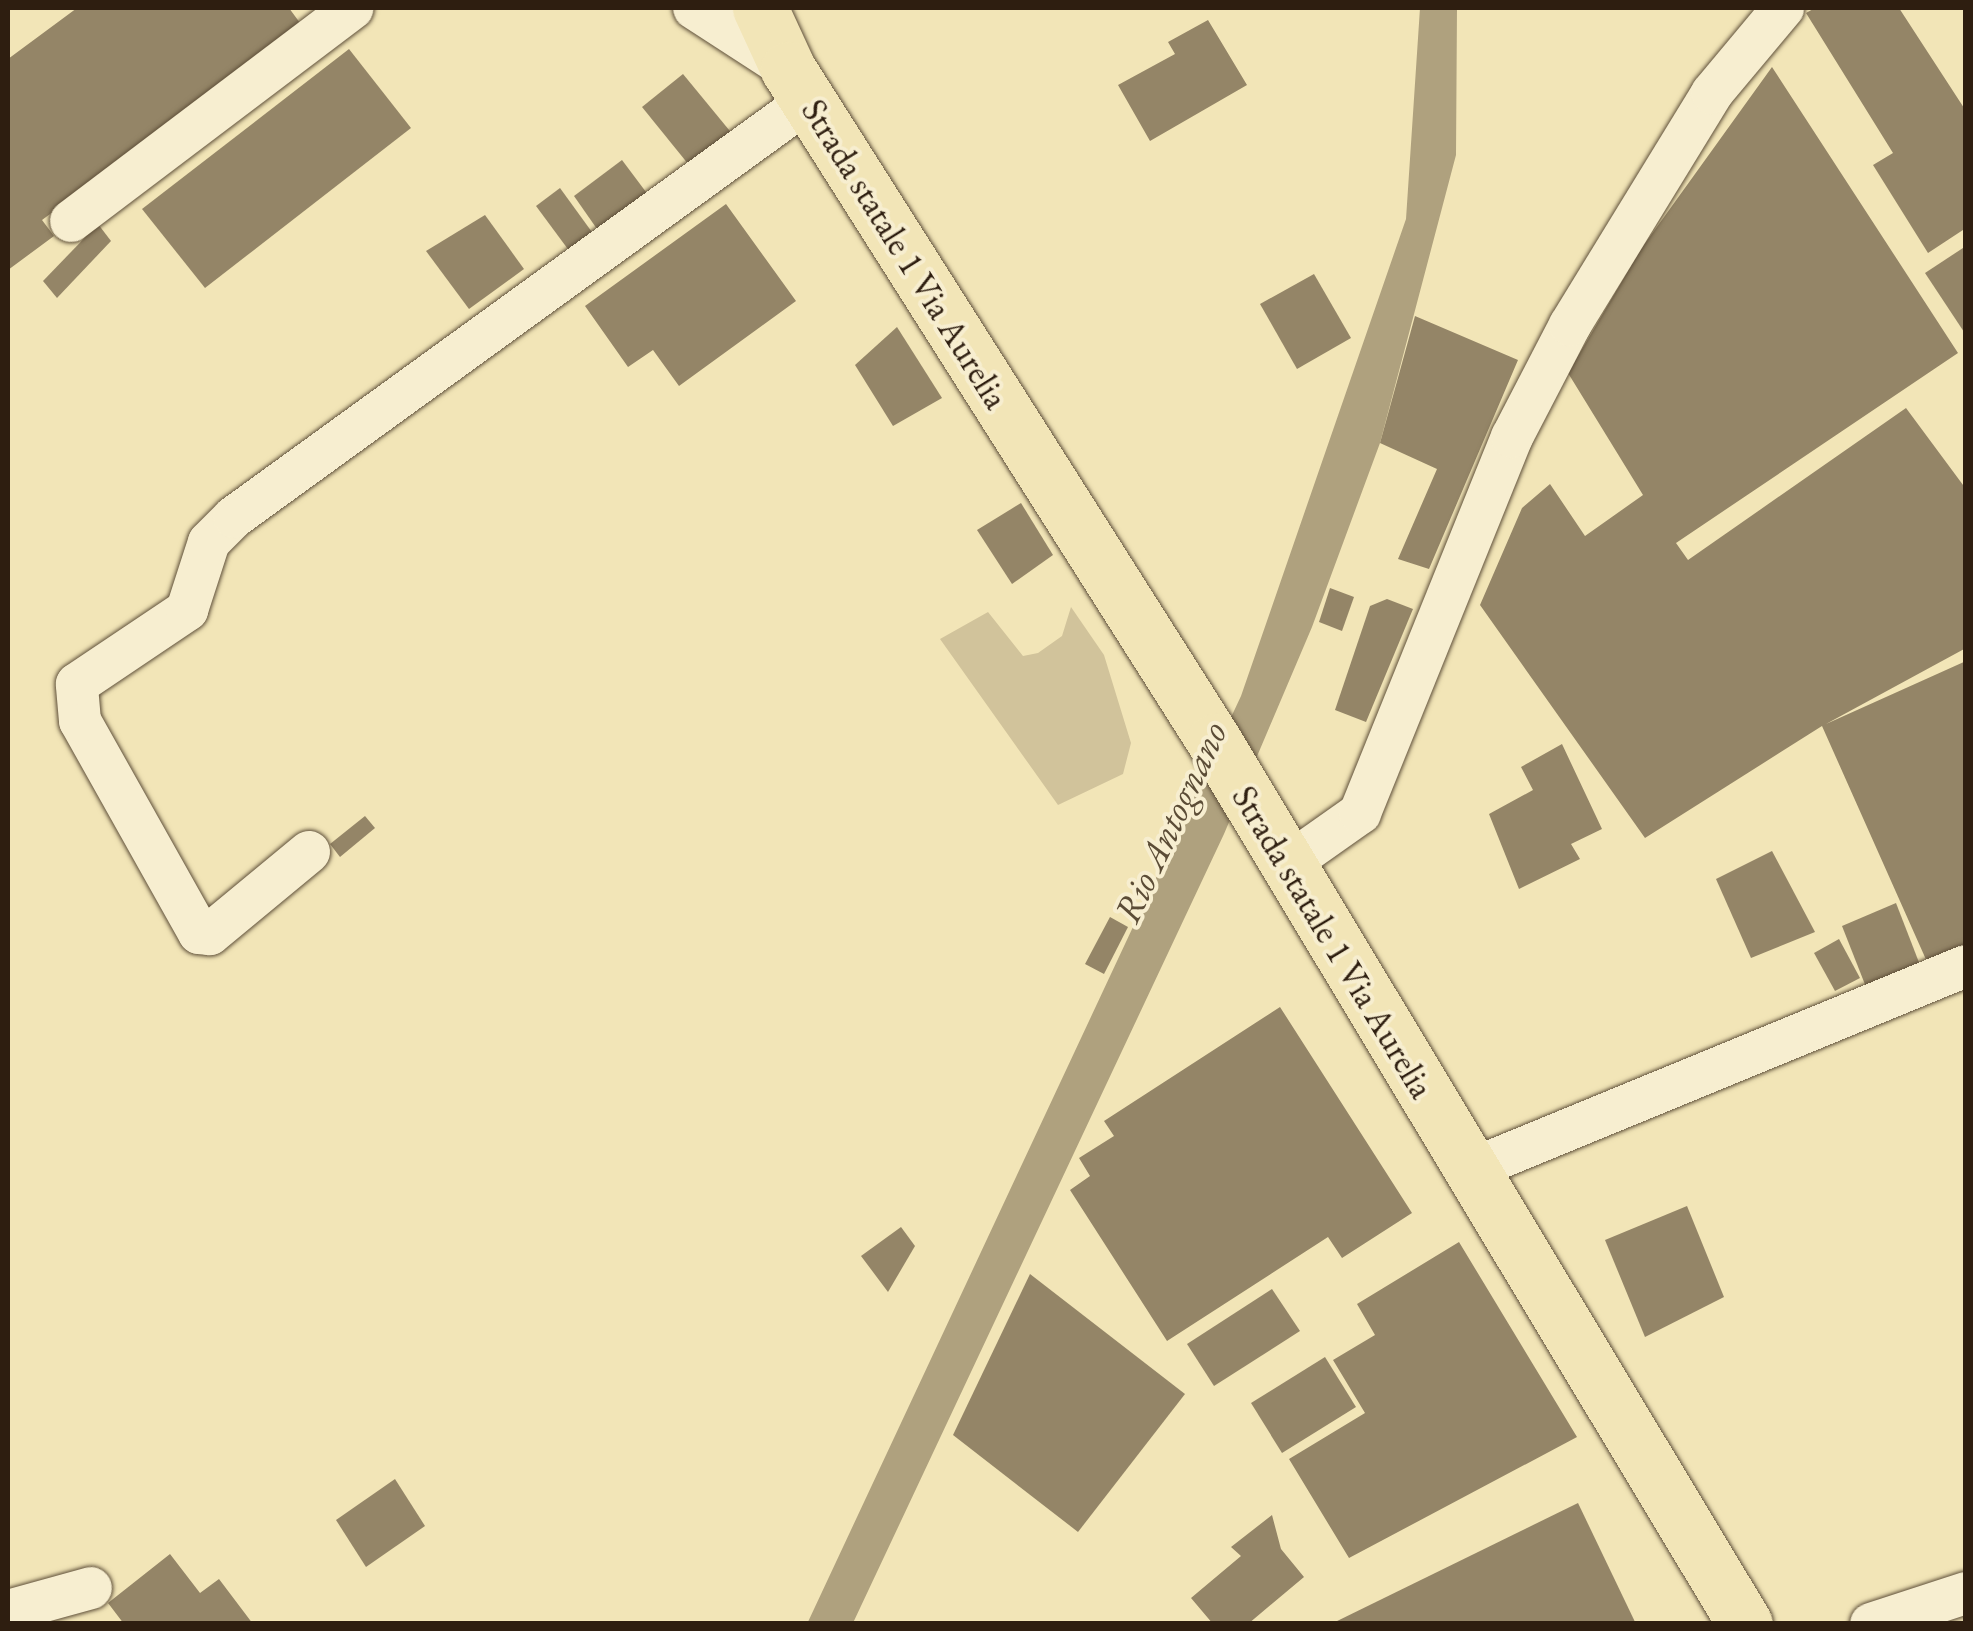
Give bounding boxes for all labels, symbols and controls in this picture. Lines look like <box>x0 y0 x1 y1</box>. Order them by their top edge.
street label: Strada statale 1 Via Aurelia <box>793 92 1017 416</box>
water label: Rio Antognano <box>1104 714 1236 930</box>
street label: Strada statale 1 Via Aurelia <box>1223 778 1443 1106</box>

